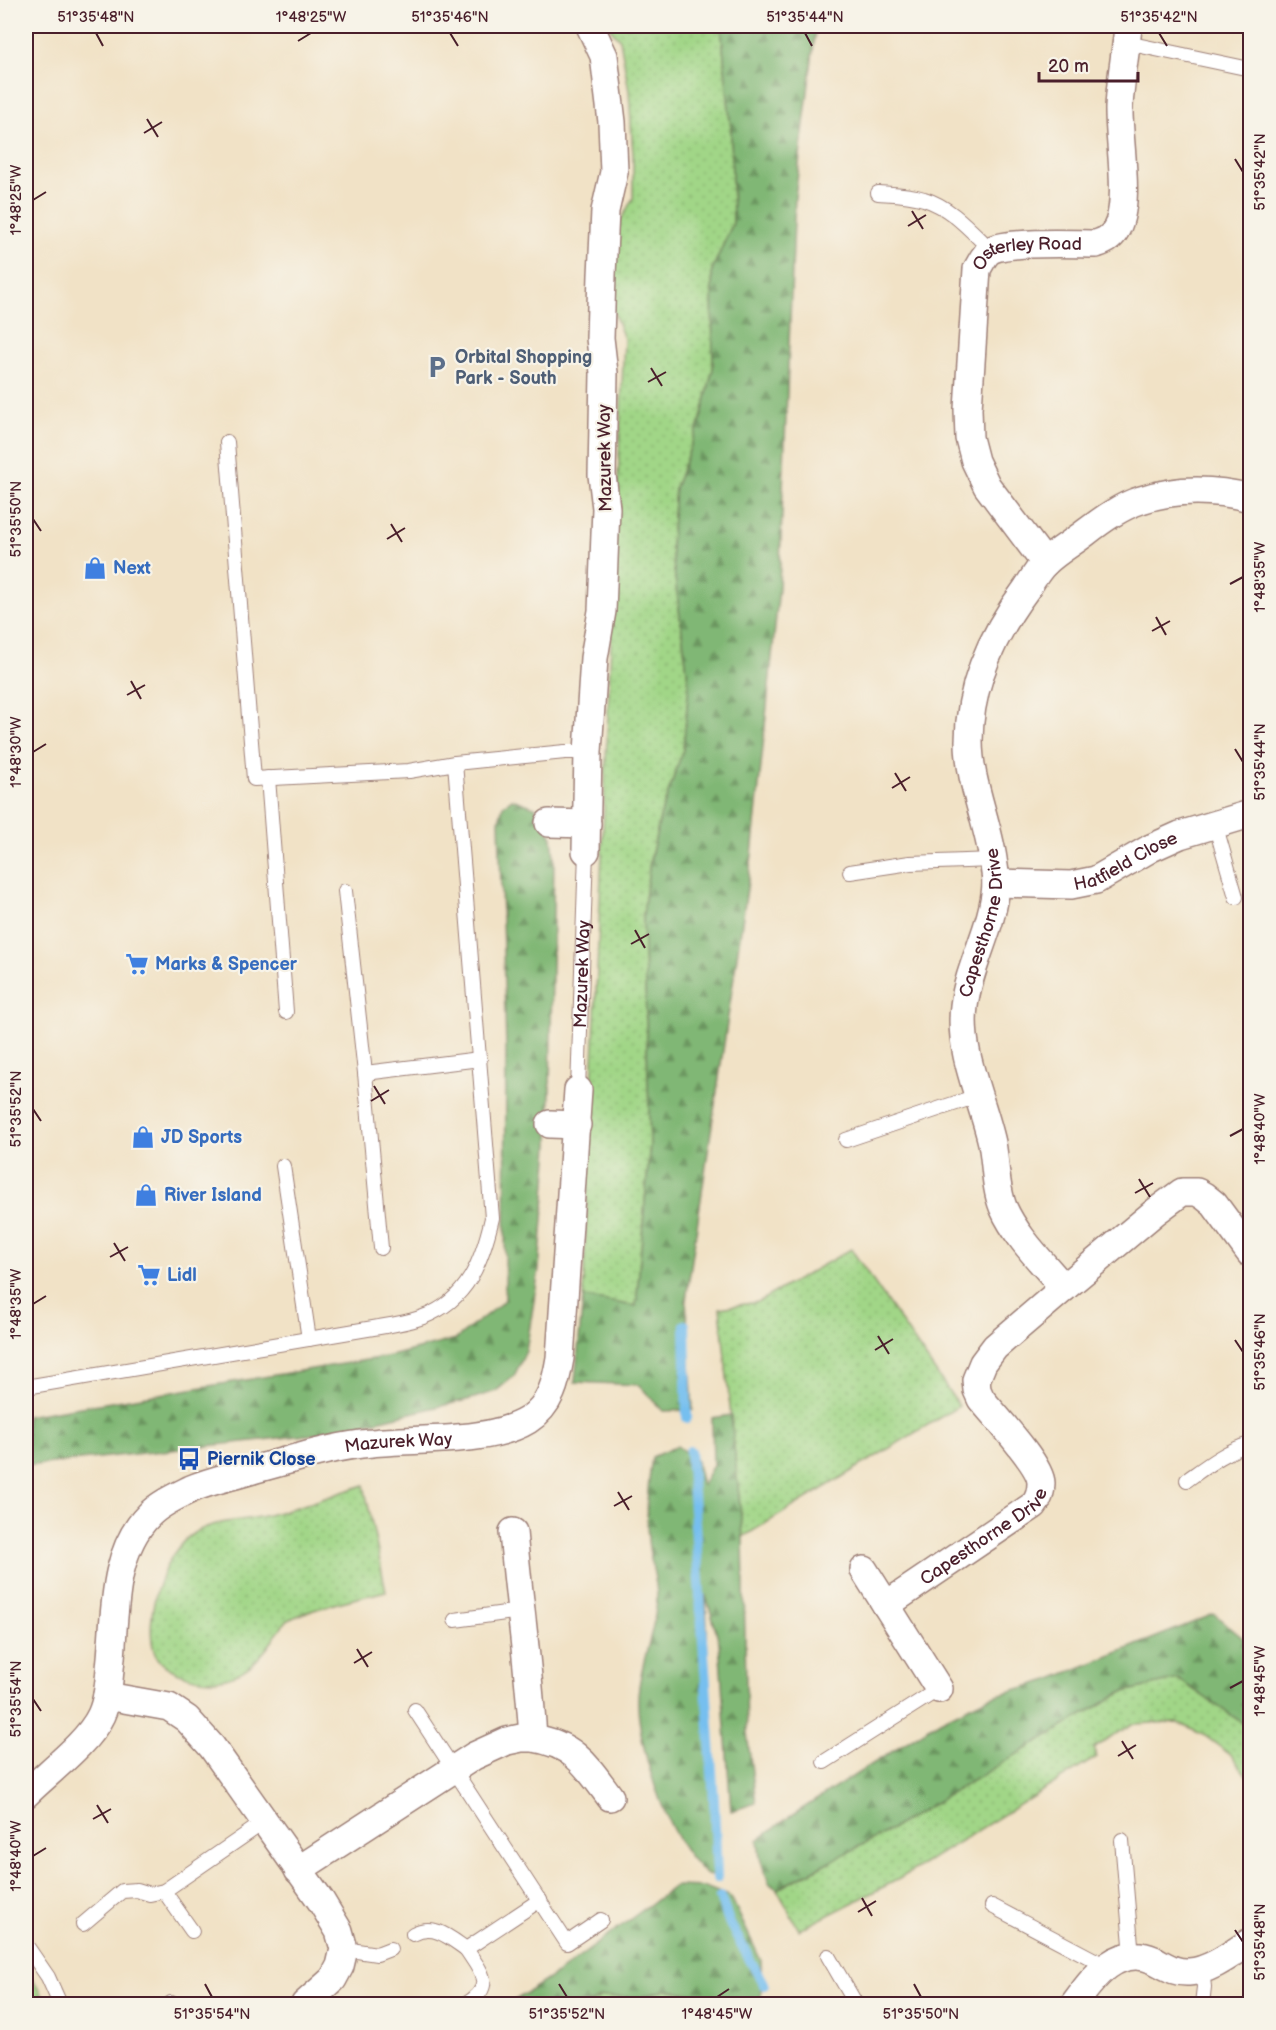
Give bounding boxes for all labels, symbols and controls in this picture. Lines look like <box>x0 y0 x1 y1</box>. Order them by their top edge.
text: 51°35'48"N <box>57 8 135 27</box>
text: 1°48'25"W <box>276 8 347 27</box>
text: 51°35'46"N <box>411 8 489 27</box>
text: 51°35'44"N <box>766 8 844 27</box>
text: 51°35'42"N <box>1120 8 1198 27</box>
scale bar <box>1039 45 1138 83</box>
text: 20 m <box>1048 56 1089 77</box>
text: 51°35'42"N <box>1251 133 1270 211</box>
text: 1°48'25"W <box>7 164 26 235</box>
street label: Osterley Road <box>968 233 1082 274</box>
place label: Orbital Shopping Park - South <box>455 347 592 389</box>
parking icon: Orbital Shopping Park - South <box>424 354 450 380</box>
street label: Mazurek Way <box>594 403 616 512</box>
text: 51°35'50"N <box>7 481 26 557</box>
text: 1°48'35"W <box>1251 541 1270 613</box>
shop icon: Next <box>82 555 108 581</box>
place label: Next <box>113 558 151 579</box>
text: 1°48'30"W <box>7 716 26 788</box>
text: 51°35'44"N <box>1251 723 1270 801</box>
street label: Hatfield Close <box>1072 827 1181 895</box>
street label: Capesthorne Drive <box>955 846 1007 999</box>
street label: Mazurek Way <box>570 919 594 1028</box>
supermarket icon: Marks & Spencer <box>124 951 150 977</box>
place label: Marks & Spencer <box>155 954 298 975</box>
text: 51°35'52"N <box>7 1071 26 1147</box>
text: 1°48'40"W <box>1251 1093 1270 1165</box>
shop icon: JD Sports <box>130 1124 156 1150</box>
place label: JD Sports <box>161 1127 242 1148</box>
shop icon: River Island <box>133 1182 159 1208</box>
place label: River Island <box>164 1185 262 1206</box>
supermarket icon: Lidl <box>136 1262 162 1288</box>
place label: Lidl <box>167 1265 197 1286</box>
text: 1°48'35"W <box>7 1268 26 1340</box>
text: 51°35'46"N <box>1251 1313 1270 1391</box>
street label: Mazurek Way <box>343 1428 454 1457</box>
bus stop icon: Piernik Close <box>176 1446 202 1472</box>
place label: Piernik Close <box>207 1449 316 1470</box>
street label: Capesthorne Drive <box>916 1486 1051 1589</box>
text: 1°48'45"W <box>1251 1645 1270 1716</box>
text: 51°35'54"N <box>7 1660 26 1738</box>
text: 1°48'40"W <box>7 1820 26 1892</box>
text: 51°35'48"N <box>1251 1903 1270 1981</box>
text: 51°35'54"N <box>173 2005 251 2024</box>
text: 51°35'52"N <box>529 2005 605 2024</box>
text: 1°48'45"W <box>682 2005 753 2024</box>
text: 51°35'50"N <box>883 2005 959 2024</box>

